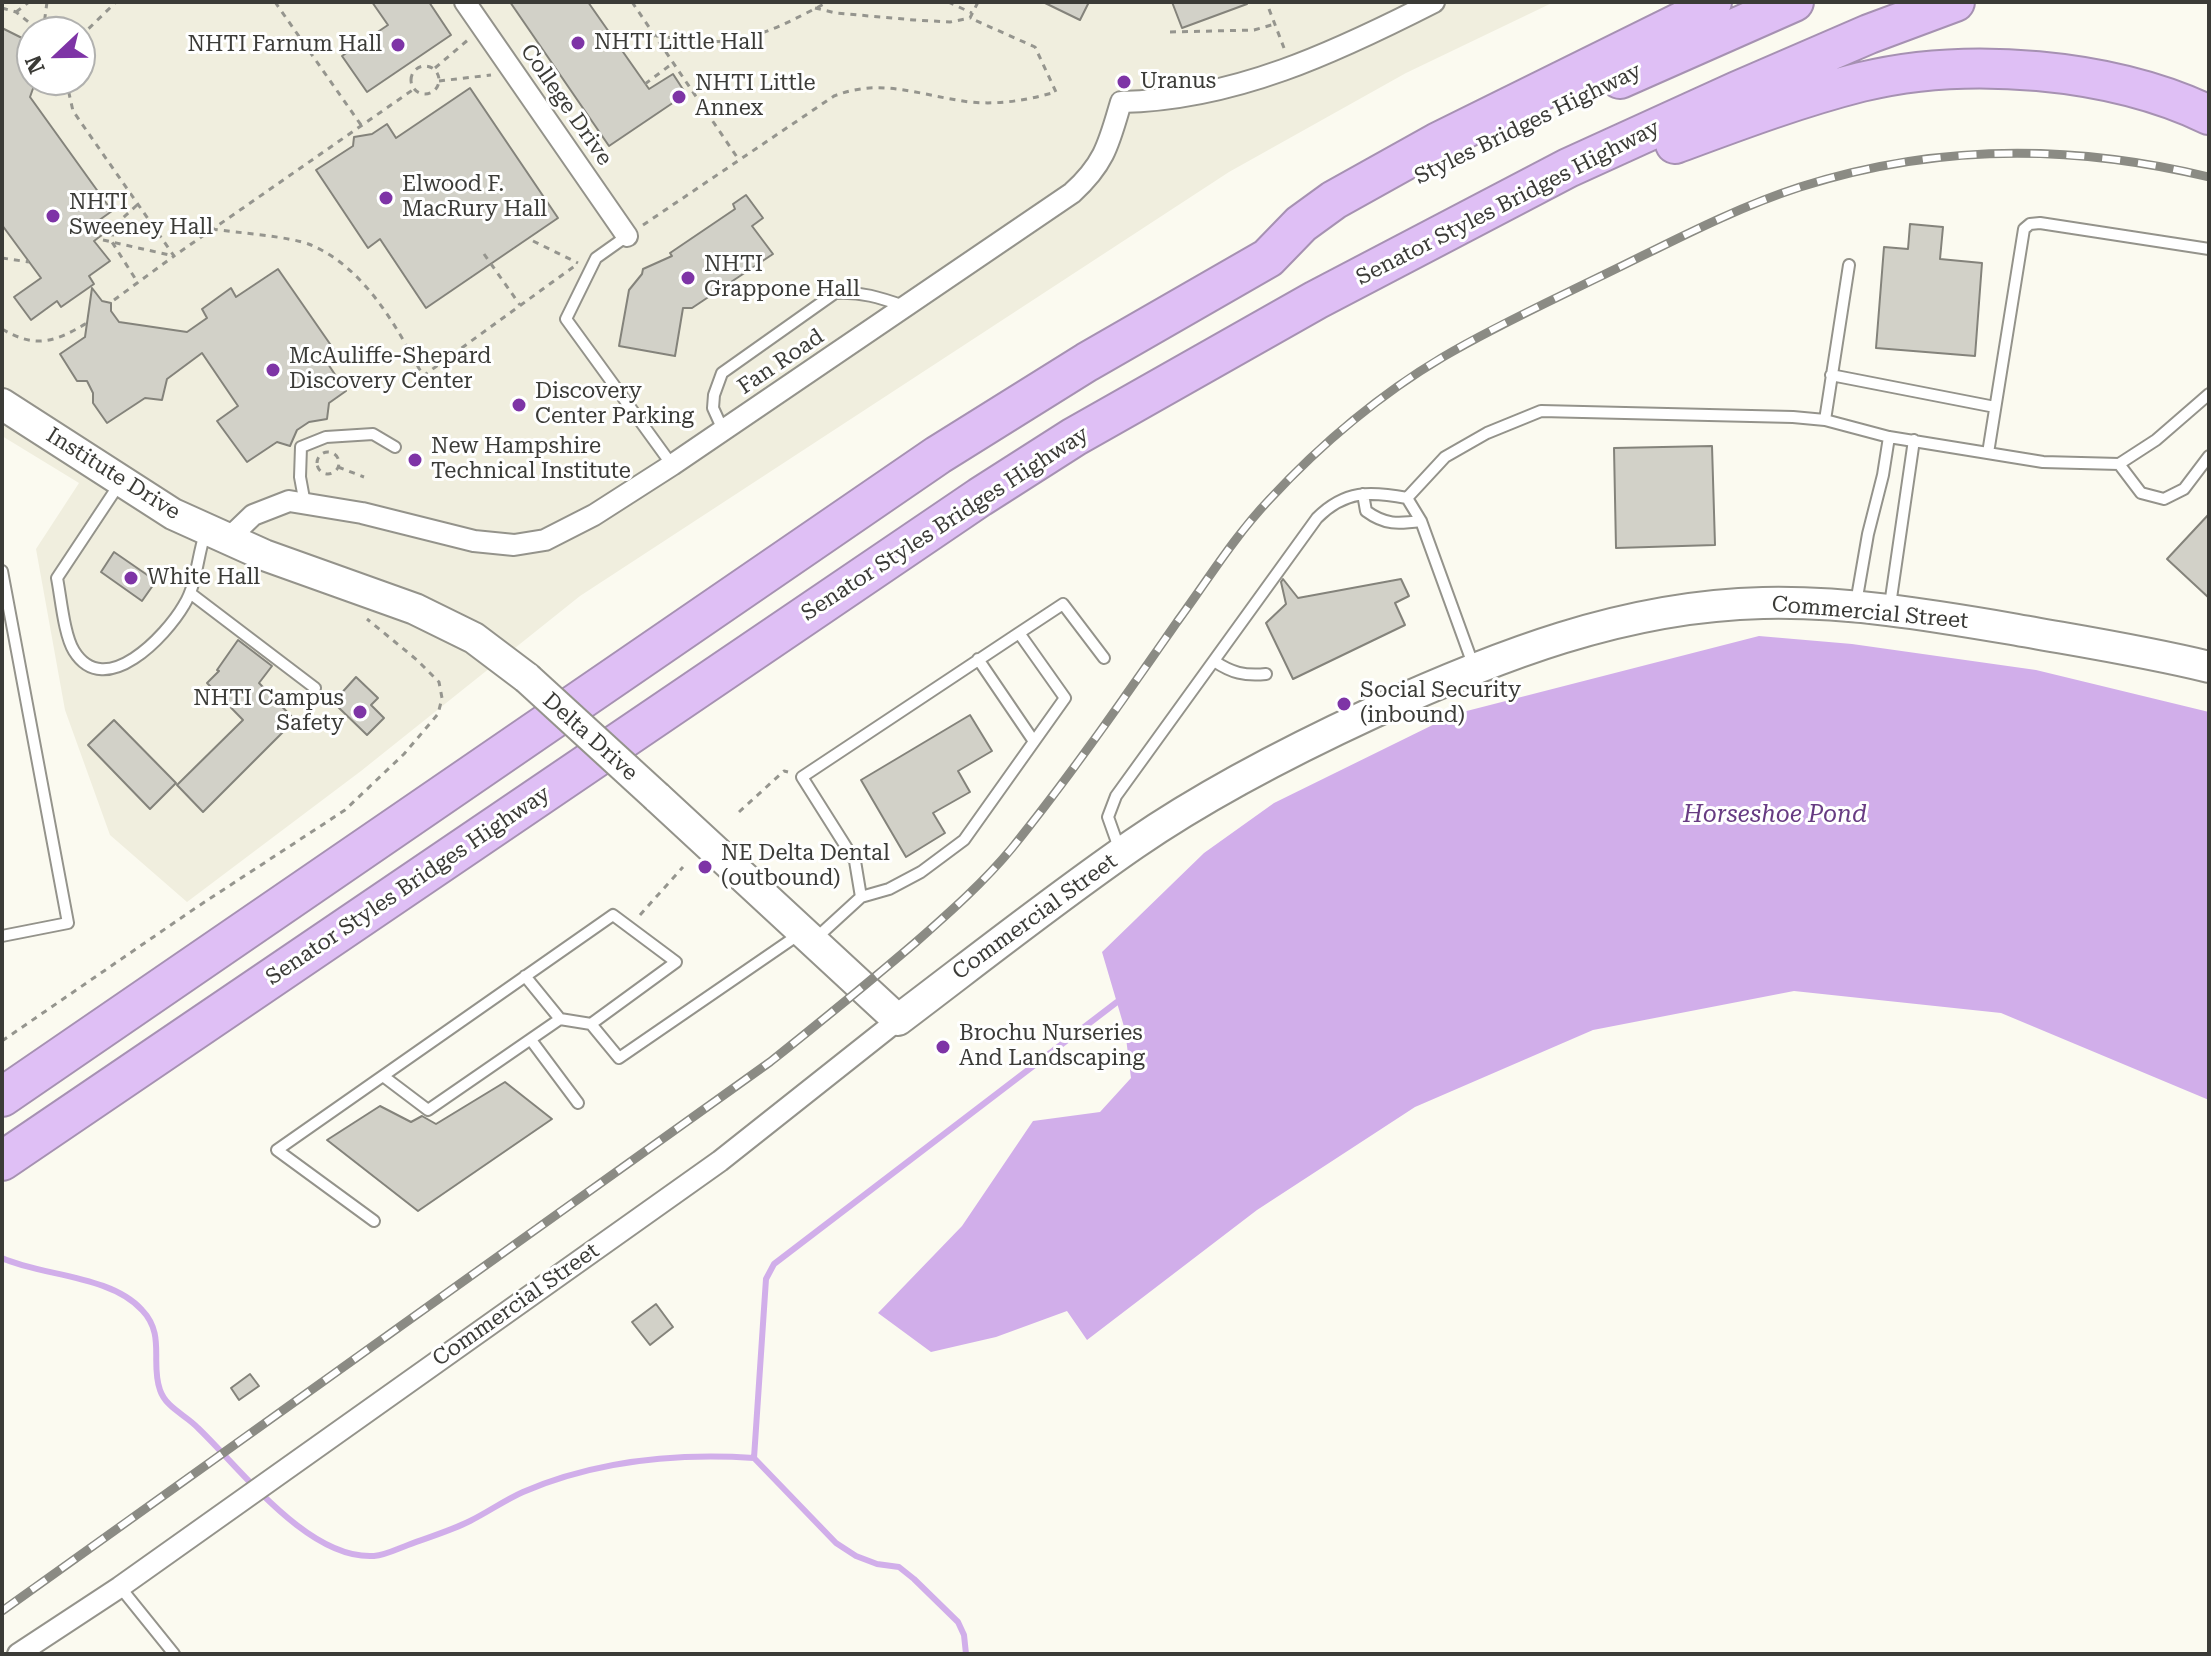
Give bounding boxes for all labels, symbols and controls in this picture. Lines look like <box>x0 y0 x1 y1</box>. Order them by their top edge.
north arrow <box>16 16 96 96</box>
place label: NHTI Little Hall <box>594 30 764 56</box>
place label: NHTI Farnum Hall <box>188 32 382 58</box>
marker: NHTI Little Hall <box>569 34 587 52</box>
marker: NHTI Farnum Hall <box>389 36 407 54</box>
street label: College Drive <box>514 39 618 171</box>
text: N <box>20 52 50 77</box>
street label: Styles Bridges Highway <box>1410 58 1646 190</box>
place label: Uranus <box>1140 69 1216 95</box>
place label: NHTI Little Annex <box>695 71 816 122</box>
marker: Uranus <box>1115 73 1133 91</box>
marker: NHTI Little Annex <box>670 88 688 106</box>
street label: Senator Styles Bridges Highway <box>1352 115 1664 291</box>
place label: Elwood F. MacRury Hall <box>402 172 547 224</box>
marker: Elwood F. MacRury Hall <box>377 189 395 207</box>
place label: NHTI Sweeney Hall <box>69 190 213 242</box>
marker: NHTI Sweeney Hall <box>44 207 62 225</box>
place label: NHTI Grappone Hall <box>704 252 860 304</box>
marker: NHTI Grappone Hall <box>679 269 697 287</box>
street label: Fan Road <box>733 324 829 400</box>
place label: McAuliffe-Shepard Discovery Center <box>289 344 491 396</box>
marker: McAuliffe-Shepard Discovery Center <box>264 361 282 379</box>
place label: Discovery Center Parking <box>535 379 694 430</box>
marker: Discovery Center Parking <box>510 396 528 414</box>
street label: Senator Styles Bridges Highway <box>796 421 1094 627</box>
street label: Institute Drive <box>41 422 185 526</box>
place label: New Hampshire Technical Institute <box>431 434 631 486</box>
marker: New Hampshire Technical Institute <box>406 451 424 469</box>
place label: White Hall <box>147 565 260 591</box>
marker: White Hall <box>122 569 140 587</box>
street label: Commercial Street <box>1771 591 1969 635</box>
place label: Social Security (inbound) <box>1360 678 1521 730</box>
place label: NHTI Campus Safety <box>193 686 344 738</box>
street label: Delta Drive <box>537 687 643 787</box>
marker: Social Security (inbound) <box>1335 695 1353 713</box>
marker: NHTI Campus Safety <box>351 703 369 721</box>
street label: Senator Styles Bridges Highway <box>261 781 555 991</box>
water label: Horseshoe Pond <box>1683 801 1867 829</box>
place label: NE Delta Dental (outbound) <box>721 841 890 892</box>
street label: Commercial Street <box>948 848 1122 986</box>
marker: NE Delta Dental (outbound) <box>696 858 714 876</box>
place label: Brochu Nurseries And Landscaping <box>959 1021 1145 1072</box>
marker: Brochu Nurseries And Landscaping <box>934 1038 952 1056</box>
street label: Commercial Street <box>428 1238 604 1372</box>

